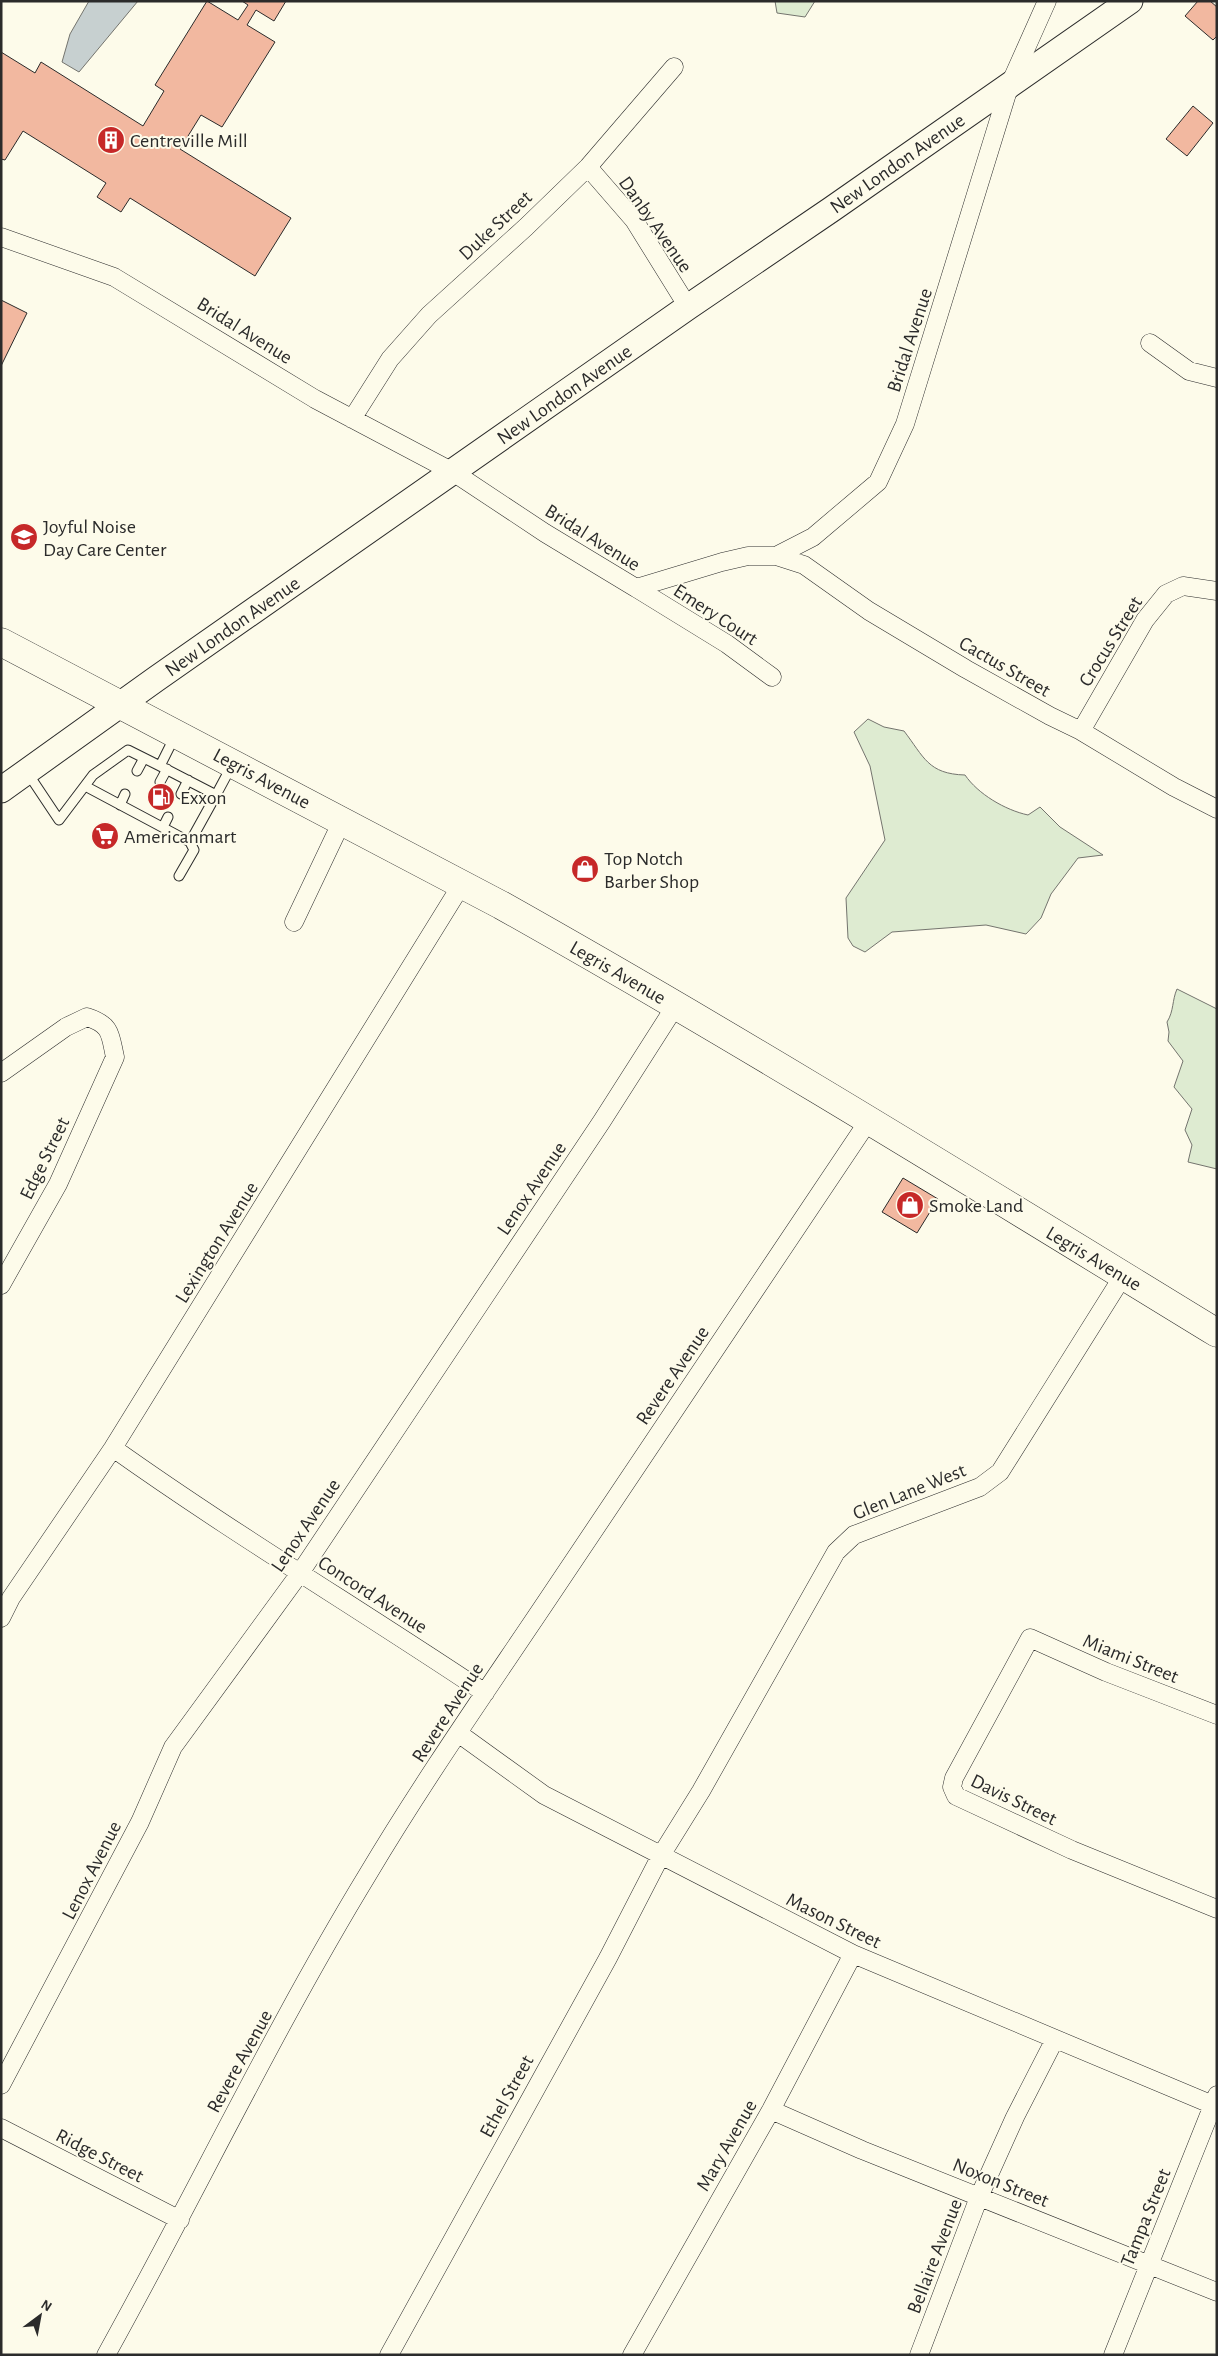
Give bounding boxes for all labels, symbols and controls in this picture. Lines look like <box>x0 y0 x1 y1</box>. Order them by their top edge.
street label: New London Avenue <box>827 110 968 218</box>
building icon: Centreville Mill <box>96 125 126 155</box>
place label: Centreville Mill <box>130 131 248 151</box>
street label: Danby Avenue <box>615 173 696 276</box>
street label: Duke Street <box>455 187 536 264</box>
street label: Bridal Avenue <box>884 286 936 395</box>
street label: Bridal Avenue <box>193 294 296 368</box>
street label: New London Avenue <box>494 341 635 449</box>
street label: Bridal Avenue <box>541 501 644 575</box>
place label: Joyful Noise Day Care Center <box>43 517 167 560</box>
school or university icon: Joyful Noise Day Care Center <box>9 522 39 552</box>
street label: New London Avenue <box>162 573 303 681</box>
street label: Emery Court <box>670 580 762 650</box>
street label: Crocus Street <box>1075 592 1147 690</box>
street label: Cactus Street <box>955 633 1054 701</box>
street label: Legris Avenue <box>210 745 314 813</box>
fuel station icon: Exxon <box>146 782 176 812</box>
place label: Exxon <box>180 788 227 808</box>
supermarket icon: Americanmart <box>90 821 120 851</box>
place label: Americanmart <box>124 827 237 847</box>
place label: Top Notch Barber Shop <box>604 849 699 892</box>
shop icon: Top Notch Barber Shop <box>570 854 600 884</box>
street label: Legris Avenue <box>566 937 669 1008</box>
street label: Edge Street <box>16 1114 74 1203</box>
street label: Lenox Avenue <box>494 1138 570 1239</box>
street label: Lexington Avenue <box>172 1179 262 1307</box>
shop icon: Smoke Land <box>895 1190 925 1220</box>
place label: Smoke Land <box>929 1196 1023 1216</box>
street label: Legris Avenue <box>1042 1223 1145 1295</box>
street label: Revere Avenue <box>633 1323 713 1429</box>
street label: Glen Lane West <box>850 1460 969 1524</box>
street label: Lenox Avenue <box>268 1475 344 1576</box>
street label: Concord Avenue <box>314 1552 431 1637</box>
street label: Miami Street <box>1080 1631 1182 1687</box>
street label: Revere Avenue <box>408 1659 487 1766</box>
street label: Davis Street <box>967 1771 1060 1830</box>
street label: Lenox Avenue <box>59 1818 125 1923</box>
street label: Mason Street <box>783 1889 885 1953</box>
street label: Revere Avenue <box>203 2007 276 2116</box>
street label: Ethel Street <box>476 2051 538 2141</box>
street label: Mary Avenue <box>693 2097 761 2194</box>
street label: Ridge Street <box>52 2125 147 2187</box>
street label: Noxon Street <box>950 2155 1052 2211</box>
street label: Tampa Street <box>1117 2165 1175 2269</box>
street label: Bellaire Avenue <box>904 2196 966 2316</box>
north arrow <box>15 2291 65 2341</box>
text: N <box>39 2297 54 2314</box>

